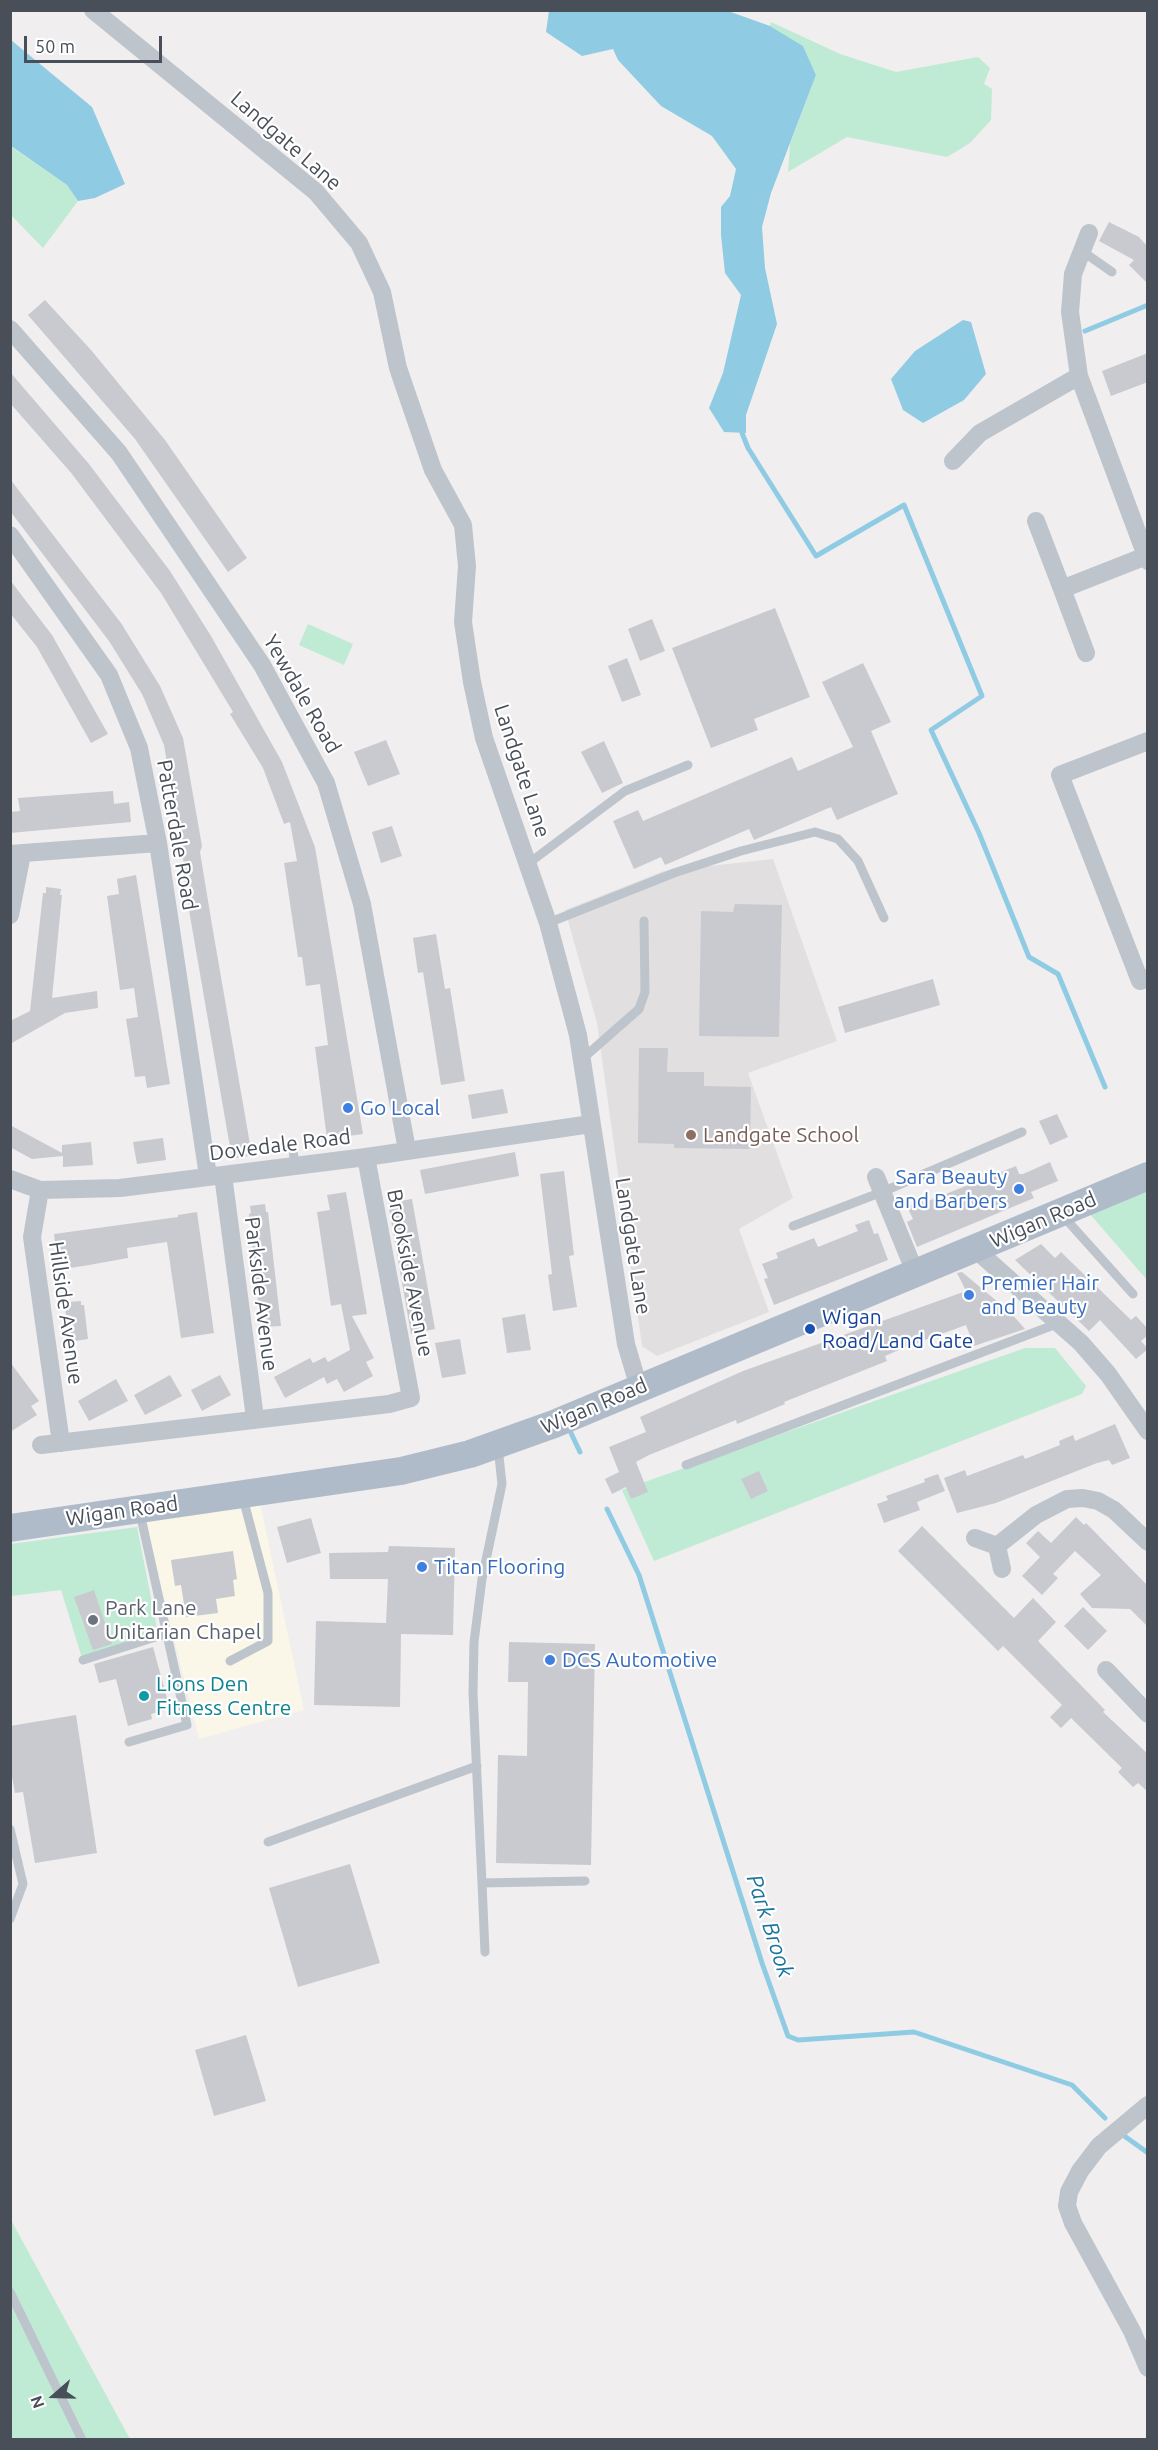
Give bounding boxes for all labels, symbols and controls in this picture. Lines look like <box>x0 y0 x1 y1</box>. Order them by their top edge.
scale bar <box>27 24 165 62</box>
text: 50 m <box>35 36 75 56</box>
street label: Landgate Lane <box>226 86 346 196</box>
street label: Yewdale Road <box>258 630 346 758</box>
street label: Landgate Lane <box>489 701 555 841</box>
street label: Patterdale Road <box>151 758 203 912</box>
place label: Go Local <box>360 1095 440 1121</box>
marker: Go Local <box>341 1101 355 1115</box>
place label: Landgate School <box>703 1122 859 1148</box>
street label: Dovedale Road <box>208 1124 352 1166</box>
marker: Landgate School <box>684 1128 698 1142</box>
place label: Sara Beauty and Barbers <box>894 1164 1007 1214</box>
street label: Landgate Lane <box>610 1176 656 1316</box>
marker: Sara Beauty and Barbers <box>1012 1182 1026 1196</box>
street label: Wigan Road <box>986 1186 1100 1254</box>
street label: Brookside Avenue <box>381 1187 439 1359</box>
street label: Parkside Avenue <box>239 1215 283 1373</box>
street label: Hillside Avenue <box>43 1240 89 1386</box>
place label: Premier Hair and Beauty <box>981 1270 1099 1320</box>
marker: Premier Hair and Beauty <box>962 1288 976 1302</box>
place label: Wigan Road/Land Gate <box>822 1304 973 1354</box>
marker: Wigan Road/Land Gate <box>803 1322 817 1336</box>
street label: Wigan Road <box>537 1372 651 1440</box>
street label: Wigan Road <box>64 1491 180 1531</box>
place label: Titan Flooring <box>434 1554 565 1580</box>
marker: Titan Flooring <box>415 1560 429 1574</box>
place label: Park Lane Unitarian Chapel <box>105 1595 261 1645</box>
marker: Park Lane Unitarian Chapel <box>86 1613 100 1627</box>
place label: DCS Automotive <box>562 1647 717 1673</box>
marker: DCS Automotive <box>543 1653 557 1667</box>
place label: Lions Den Fitness Centre <box>156 1671 291 1721</box>
marker: Lions Den Fitness Centre <box>137 1689 151 1703</box>
water label: Park Brook <box>741 1871 799 1981</box>
north arrow <box>24 2366 84 2426</box>
text: N <box>27 2393 48 2411</box>

